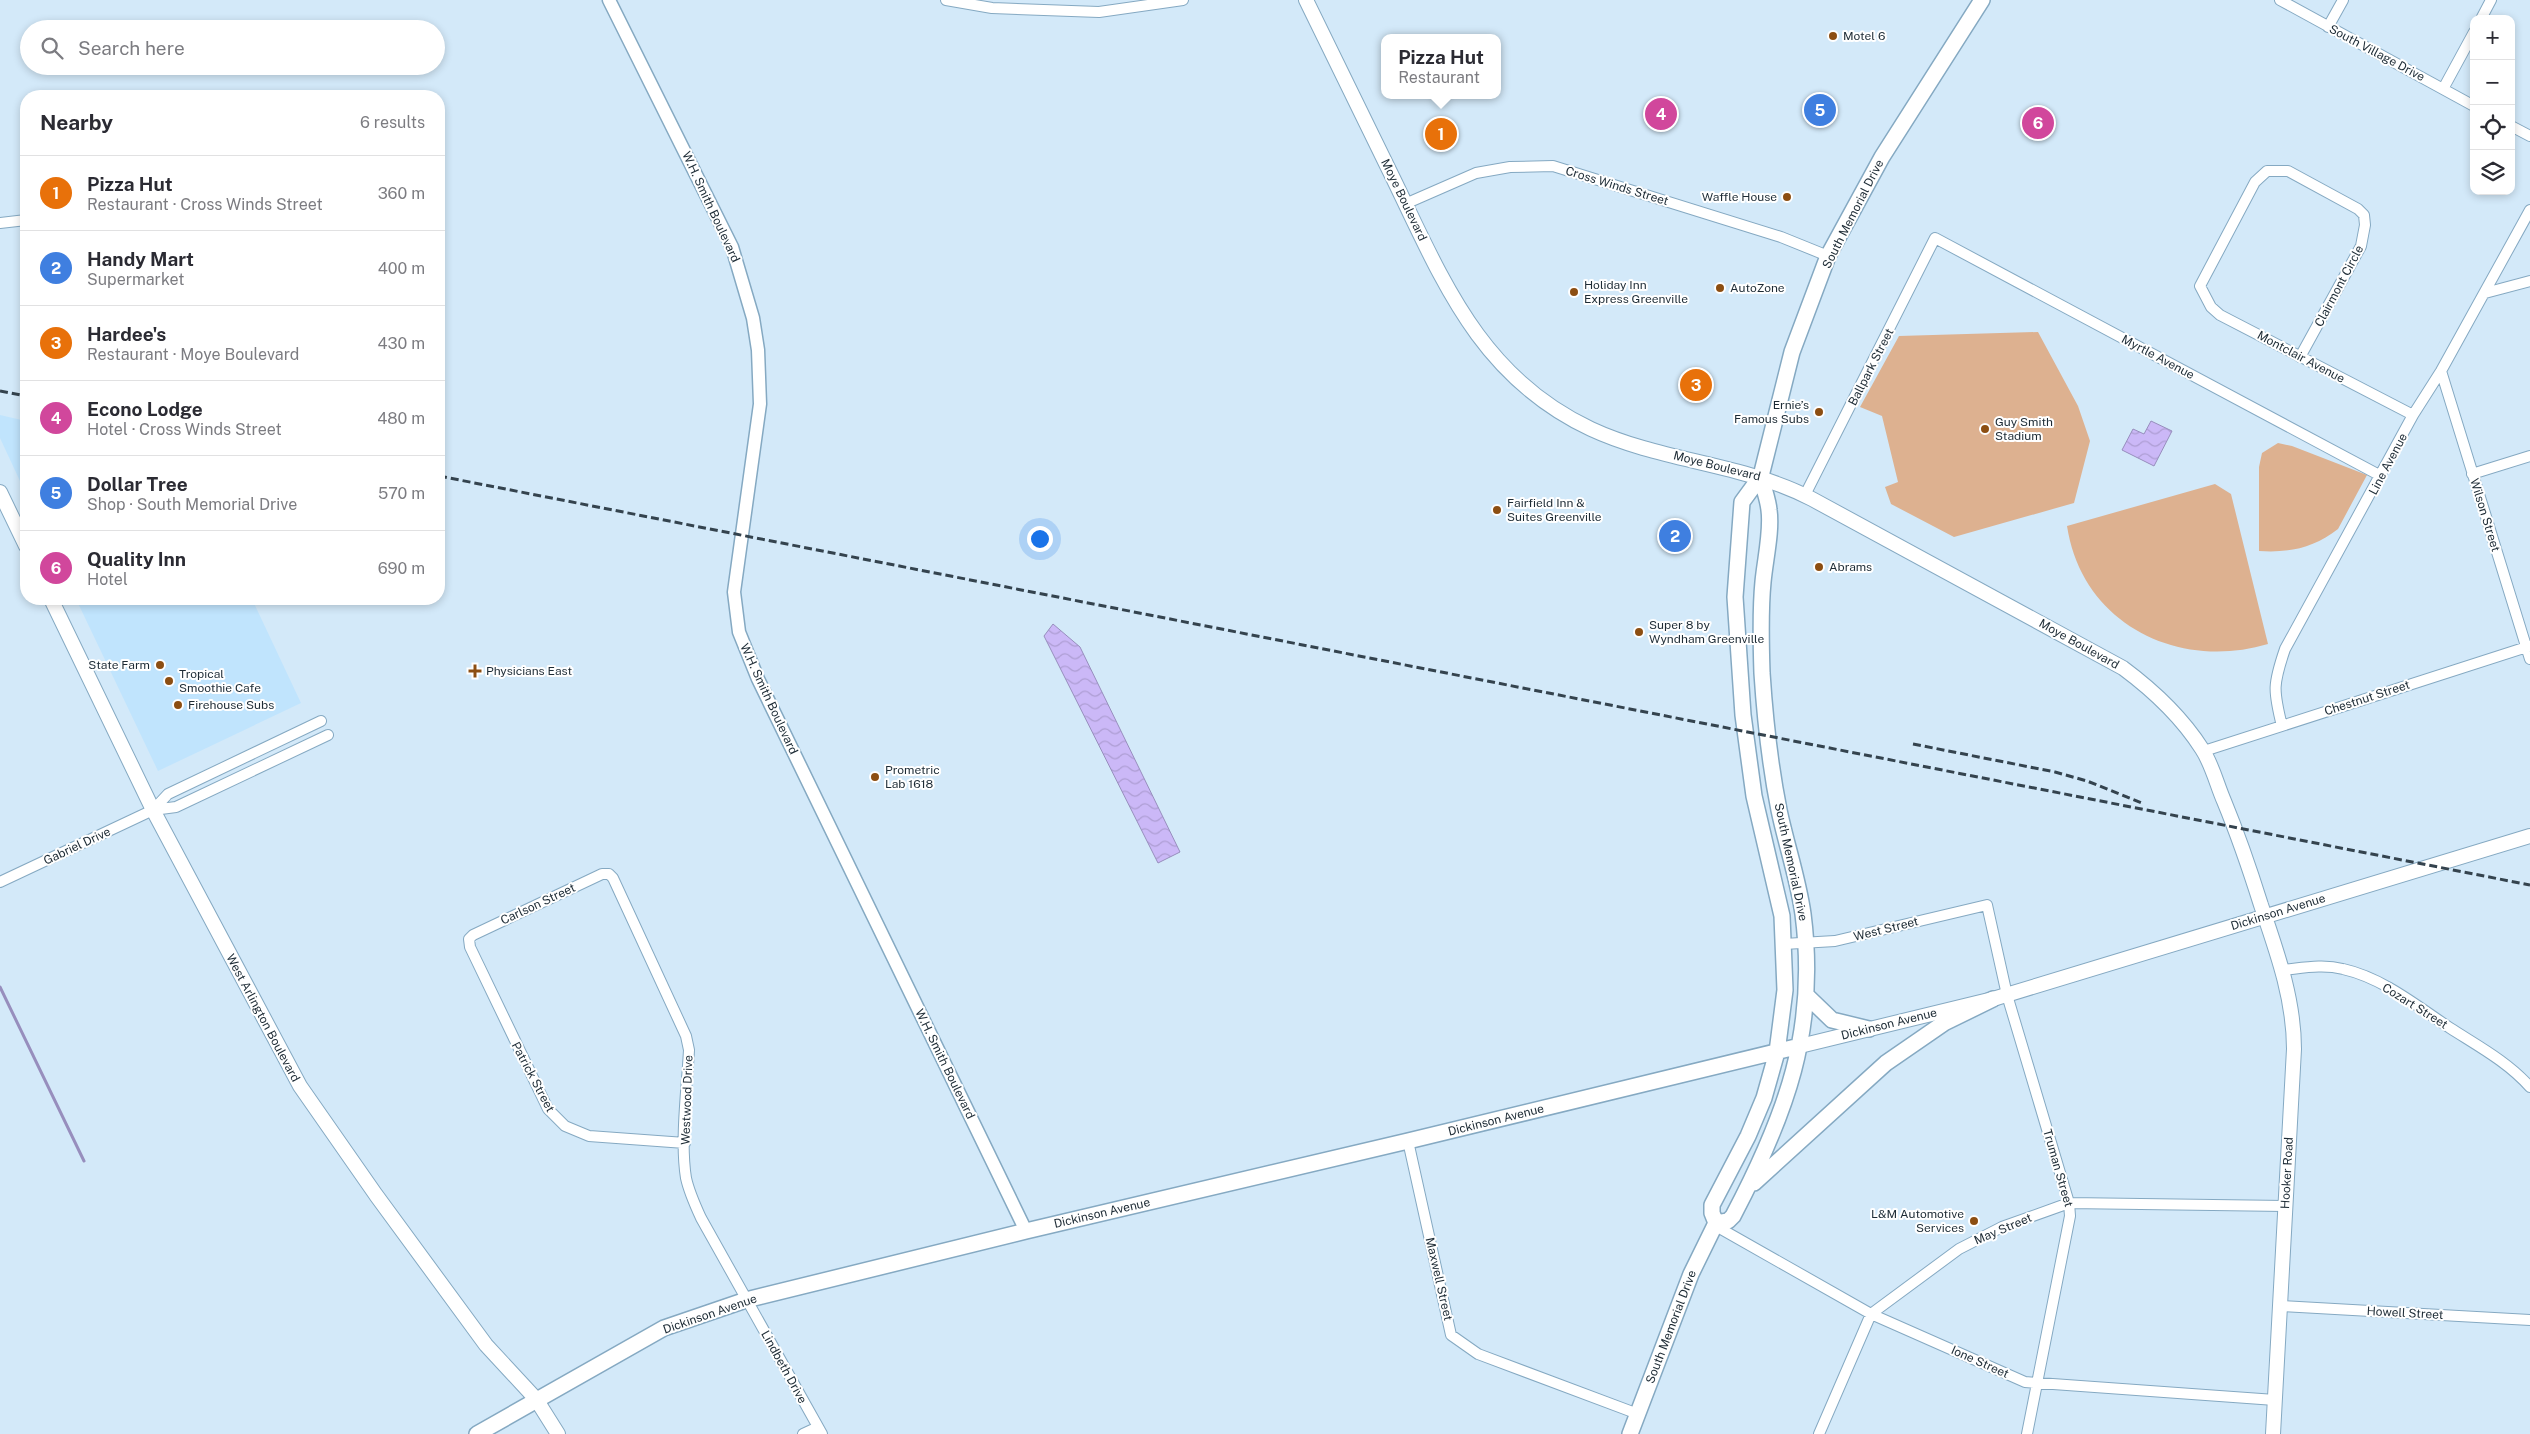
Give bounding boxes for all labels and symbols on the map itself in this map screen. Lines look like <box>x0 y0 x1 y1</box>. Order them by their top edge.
street label: South Village Drive <box>2327 22 2427 84</box>
place label: Motel 6 <box>1843 29 1885 43</box>
marker: Motel 6 <box>1827 30 1839 42</box>
pin: 5 <box>1804 91 1836 129</box>
pin: 4 <box>1645 95 1677 133</box>
pin: 6 <box>2022 104 2054 142</box>
pin: 1 <box>1425 115 1457 153</box>
street label: W.H. Smith Boulevard <box>679 149 743 265</box>
street label: Moye Boulevard <box>1378 157 1430 243</box>
street label: South Memorial Drive <box>1819 157 1887 271</box>
street label: Cross Winds Street <box>1564 164 1670 208</box>
place label: Waffle House <box>1702 190 1777 204</box>
marker: Waffle House <box>1781 191 1793 203</box>
street label: Clairmont Circle <box>2312 243 2366 329</box>
place label: Holiday Inn Express Greenville <box>1584 278 1688 306</box>
place label: AutoZone <box>1730 281 1785 295</box>
marker: AutoZone <box>1714 282 1726 294</box>
marker: Holiday Inn Express Greenville <box>1568 286 1580 298</box>
street label: Ballpark Street <box>1846 326 1897 408</box>
street label: Montclair Avenue <box>2255 328 2347 386</box>
street label: Myrtle Avenue <box>2119 332 2197 382</box>
pin: 3 <box>1680 366 1712 404</box>
place label: Ernie’s Famous Subs <box>1734 398 1809 426</box>
marker: Ernie’s Famous Subs <box>1813 406 1825 418</box>
place label: Guy Smith Stadium <box>1995 415 2053 443</box>
marker: Guy Smith Stadium <box>1979 423 1991 435</box>
street label: Line Avenue <box>2366 431 2410 497</box>
street label: Moye Boulevard <box>1672 448 1762 484</box>
street label: Wilson Street <box>2467 477 2503 554</box>
place label: Fairfield Inn & Suites Greenville <box>1507 496 1602 524</box>
marker: Fairfield Inn & Suites Greenville <box>1491 504 1503 516</box>
pin: 2 <box>1659 517 1691 555</box>
your location <box>1027 526 1053 552</box>
place label: Abrams <box>1829 560 1872 574</box>
marker: Abrams <box>1813 561 1825 573</box>
street label: Moye Boulevard <box>2037 616 2121 672</box>
place label: Super 8 by Wyndham Greenville <box>1649 618 1764 646</box>
marker: Super 8 by Wyndham Greenville <box>1633 626 1645 638</box>
street label: W.H. Smith Boulevard <box>737 641 801 757</box>
place label: State Farm <box>88 658 150 672</box>
marker: State Farm <box>154 659 166 671</box>
marker: Physicians East <box>468 664 482 678</box>
place label: Physicians East <box>486 664 572 678</box>
place label: Tropical Smoothie Cafe <box>179 667 261 695</box>
marker: Tropical Smoothie Cafe <box>163 675 175 687</box>
street label: Chestnut Street <box>2322 677 2412 718</box>
place label: Firehouse Subs <box>188 698 274 712</box>
marker: Firehouse Subs <box>172 699 184 711</box>
place label: Prometric Lab 1618 <box>885 763 940 791</box>
marker: Prometric Lab 1618 <box>869 771 881 783</box>
street label: South Memorial Drive <box>1772 802 1810 923</box>
street label: Gabriel Drive <box>41 824 113 868</box>
street label: Carlson Street <box>498 880 578 927</box>
street label: Dickinson Avenue <box>2229 891 2327 933</box>
street label: West Street <box>1852 914 1920 944</box>
street label: West Arlington Boulevard <box>223 952 303 1084</box>
street label: Cozart Street <box>2380 980 2451 1032</box>
street label: Dickinson Avenue <box>1840 1005 1939 1043</box>
street label: W.H. Smith Boulevard <box>912 1007 978 1121</box>
street label: Patrick Street <box>509 1040 557 1115</box>
street label: Westwood Drive <box>678 1055 696 1145</box>
street label: Dickinson Avenue <box>1447 1101 1546 1139</box>
street label: Truman Street <box>2040 1127 2076 1209</box>
street label: Hooker Road <box>2278 1137 2296 1209</box>
street label: Dickinson Avenue <box>1053 1195 1152 1231</box>
place label: L&M Automotive Services <box>1871 1207 1964 1235</box>
street label: May Street <box>1972 1210 2034 1247</box>
marker: L&M Automotive Services <box>1968 1215 1980 1227</box>
street label: Maxwell Street <box>1423 1236 1455 1322</box>
street label: South Memorial Drive <box>1643 1268 1699 1386</box>
street label: Dickinson Avenue <box>661 1291 759 1337</box>
street label: Howell Street <box>2366 1304 2444 1322</box>
street label: Lindbeth Drive <box>758 1328 810 1406</box>
street label: Ione Street <box>1949 1343 2011 1381</box>

